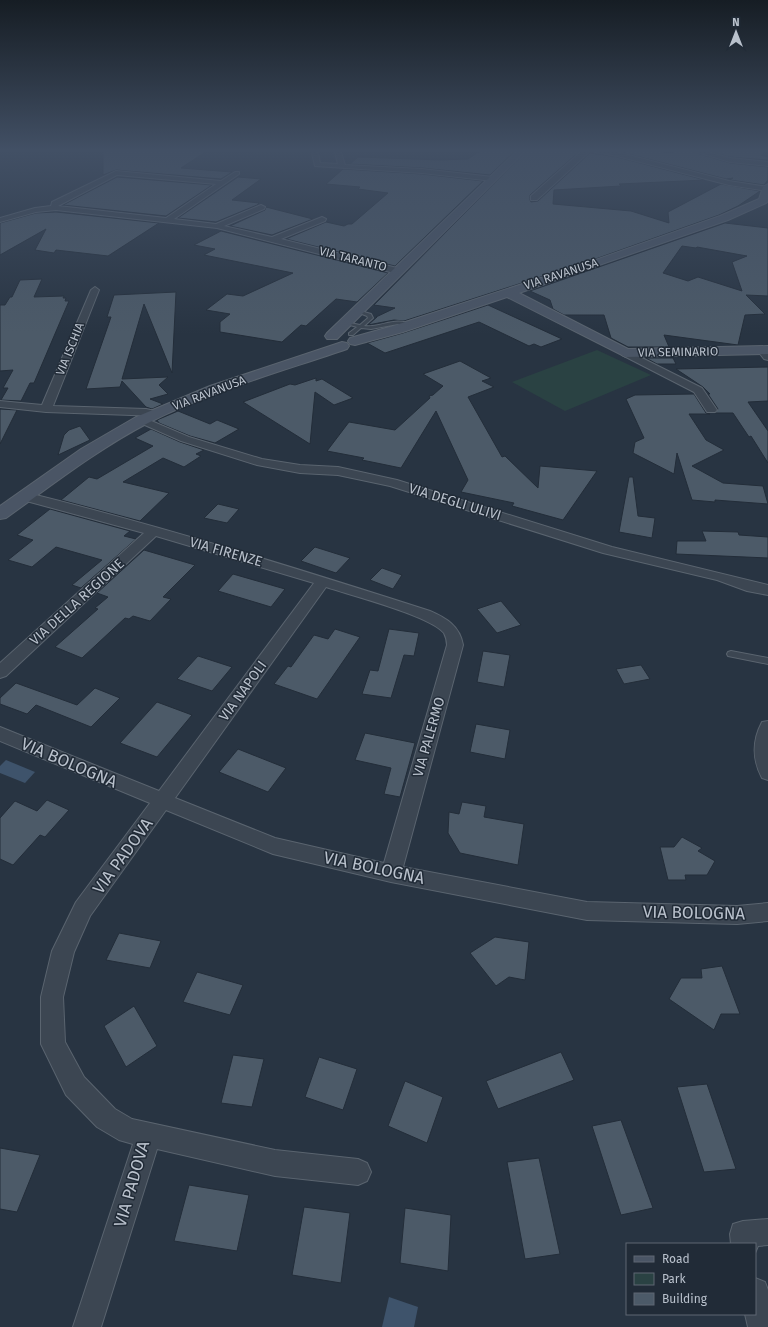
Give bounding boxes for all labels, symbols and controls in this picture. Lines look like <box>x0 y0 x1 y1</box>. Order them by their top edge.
north arrow <box>716 12 756 52</box>
text: N <box>732 16 740 29</box>
street label: VIA TARANTO <box>318 244 388 274</box>
street label: VIA RAVANUSA <box>522 255 600 293</box>
street label: VIA ISCHIA <box>53 320 87 377</box>
street label: VIA SEMINARIO <box>638 344 718 360</box>
street label: VIA RAVANUSA <box>171 373 248 413</box>
street label: VIA DEGLI ULIVI <box>407 480 503 524</box>
street label: VIA FIRENZE <box>188 533 264 571</box>
street label: VIA DELLA REGIONE <box>26 555 128 649</box>
street label: VIA NAPOLI <box>216 658 270 724</box>
street label: VIA PALERMO <box>409 695 449 779</box>
street label: VIA BOLOGNA <box>18 733 120 793</box>
street label: VIA PADOVA <box>88 814 158 898</box>
street label: VIA BOLOGNA <box>322 847 426 889</box>
street label: VIA BOLOGNA <box>643 902 746 924</box>
street label: VIA PADOVA <box>110 1138 154 1230</box>
legend <box>626 1243 756 1315</box>
text: Road <box>662 1252 690 1266</box>
text: Park <box>662 1272 686 1286</box>
text: Building <box>662 1292 708 1306</box>

